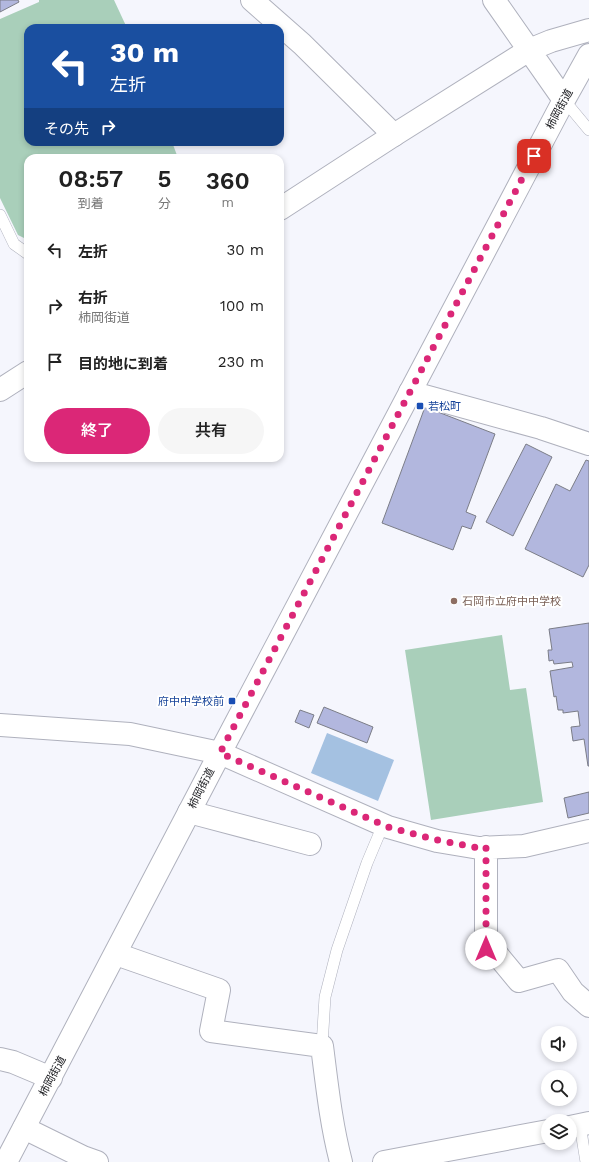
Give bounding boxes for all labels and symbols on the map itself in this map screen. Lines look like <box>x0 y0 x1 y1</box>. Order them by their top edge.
street label: 柿岡街道 <box>543 87 576 132</box>
pin <box>517 139 551 173</box>
place label: 若松町 <box>428 400 461 413</box>
marker: 若松町 <box>415 401 425 411</box>
place label: 石岡市立府中中学校 <box>462 595 561 608</box>
marker: 石岡市立府中中学校 <box>449 596 459 606</box>
place label: 府中中学校前 <box>158 695 224 708</box>
marker: 府中中学校前 <box>227 696 237 706</box>
street label: 柿岡街道 <box>186 766 217 811</box>
position arrow <box>465 928 507 970</box>
street label: 柿岡街道 <box>36 1054 69 1099</box>

